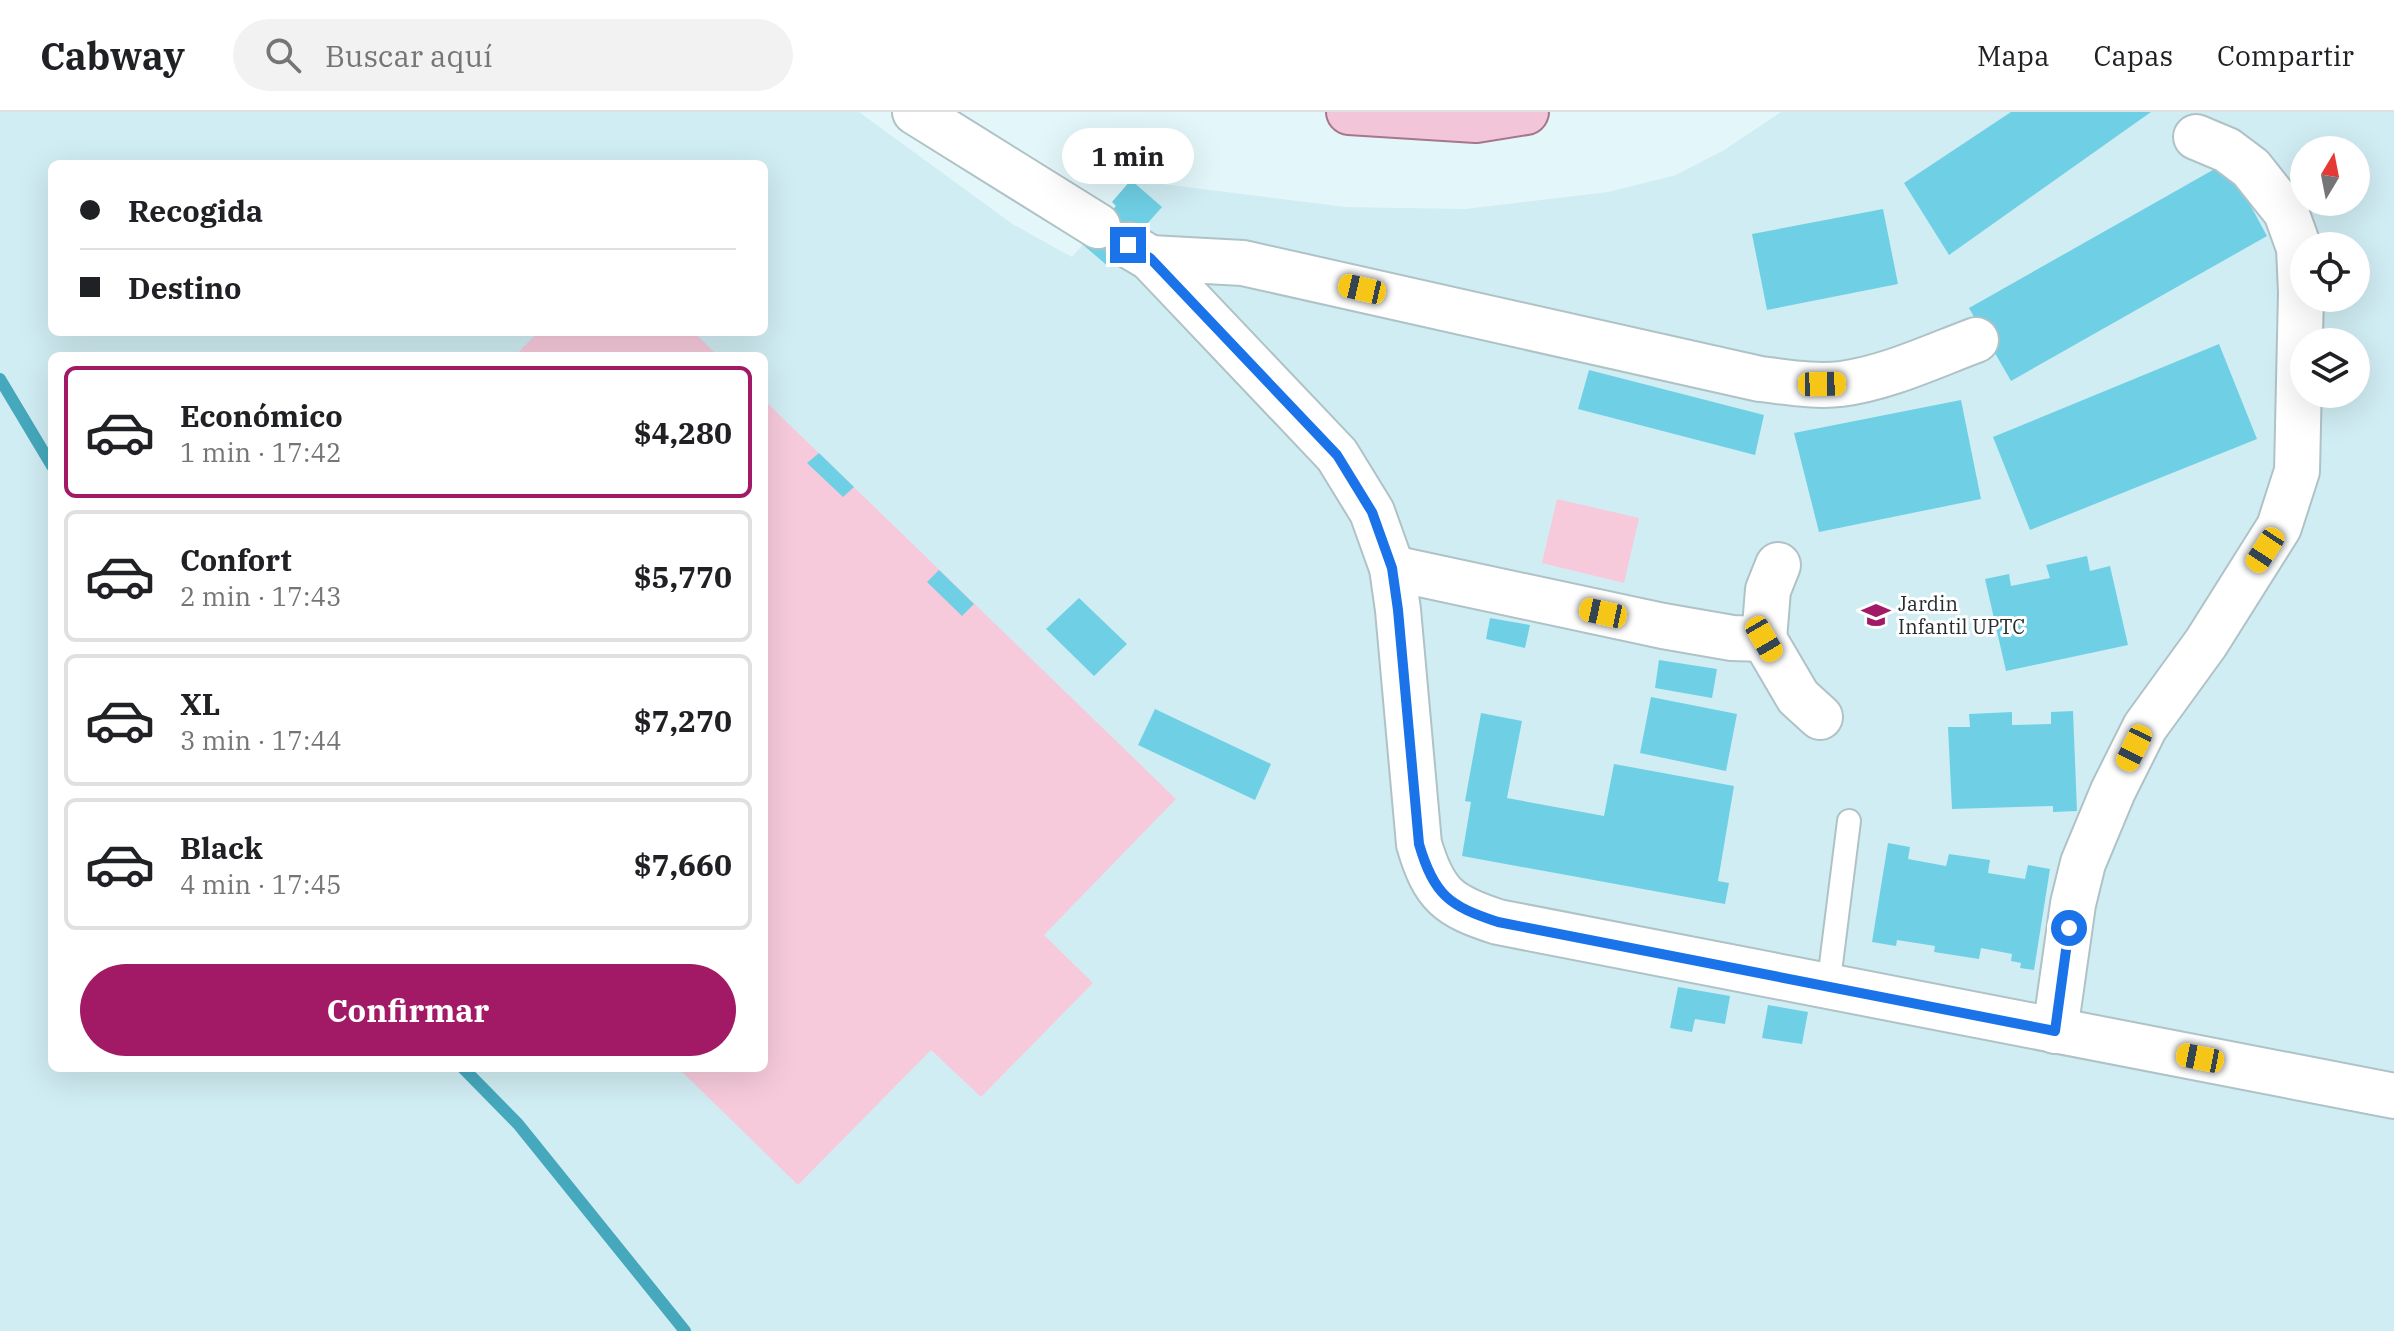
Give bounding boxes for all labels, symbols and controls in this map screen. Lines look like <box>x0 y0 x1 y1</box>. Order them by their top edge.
search box <box>233 19 793 91</box>
text: Cabway <box>40 31 185 80</box>
icon: search <box>261 33 305 77</box>
text: Buscar aquí <box>325 36 492 75</box>
text: Mapa <box>1977 37 2050 74</box>
text: Capas <box>2094 37 2173 74</box>
text: Compartir <box>2217 37 2354 74</box>
callout: 1 min <box>1062 129 1194 185</box>
north arrow <box>2290 136 2370 216</box>
map controls <box>2290 136 2370 408</box>
text: 1 min <box>1092 139 1164 173</box>
text: Recogida <box>128 191 263 230</box>
route end <box>1110 227 1146 263</box>
button: locate <box>2290 232 2370 312</box>
text: Destino <box>128 268 242 307</box>
car <box>1336 272 1388 306</box>
button: layers <box>2290 328 2370 408</box>
car <box>1798 372 1846 396</box>
icon: car <box>84 396 156 468</box>
text: Económico <box>180 396 343 435</box>
text: $4,280 <box>634 413 732 452</box>
text: 1 min · 17:42 <box>180 435 342 469</box>
car <box>2242 523 2288 577</box>
icon: car <box>84 540 156 612</box>
text: Confort <box>180 540 292 579</box>
text: $5,770 <box>634 557 732 596</box>
text: 2 min · 17:43 <box>180 579 342 613</box>
place label: Jardin Infantil UPTC <box>1898 590 2025 640</box>
car <box>1577 596 1629 630</box>
school or university icon: Jardin Infantil UPTC <box>1861 600 1891 630</box>
car <box>1742 612 1786 666</box>
icon: car <box>84 684 156 756</box>
text: XL <box>180 684 220 723</box>
text: $7,270 <box>634 701 732 740</box>
car <box>2113 721 2155 775</box>
text: 3 min · 17:44 <box>180 723 342 757</box>
icon: car <box>84 828 156 900</box>
text: Black <box>180 828 263 867</box>
text: $7,660 <box>634 845 732 884</box>
text: 4 min · 17:45 <box>180 867 342 901</box>
route start <box>2051 910 2087 946</box>
button: Confirmar <box>80 964 736 1056</box>
car <box>2174 1042 2226 1074</box>

